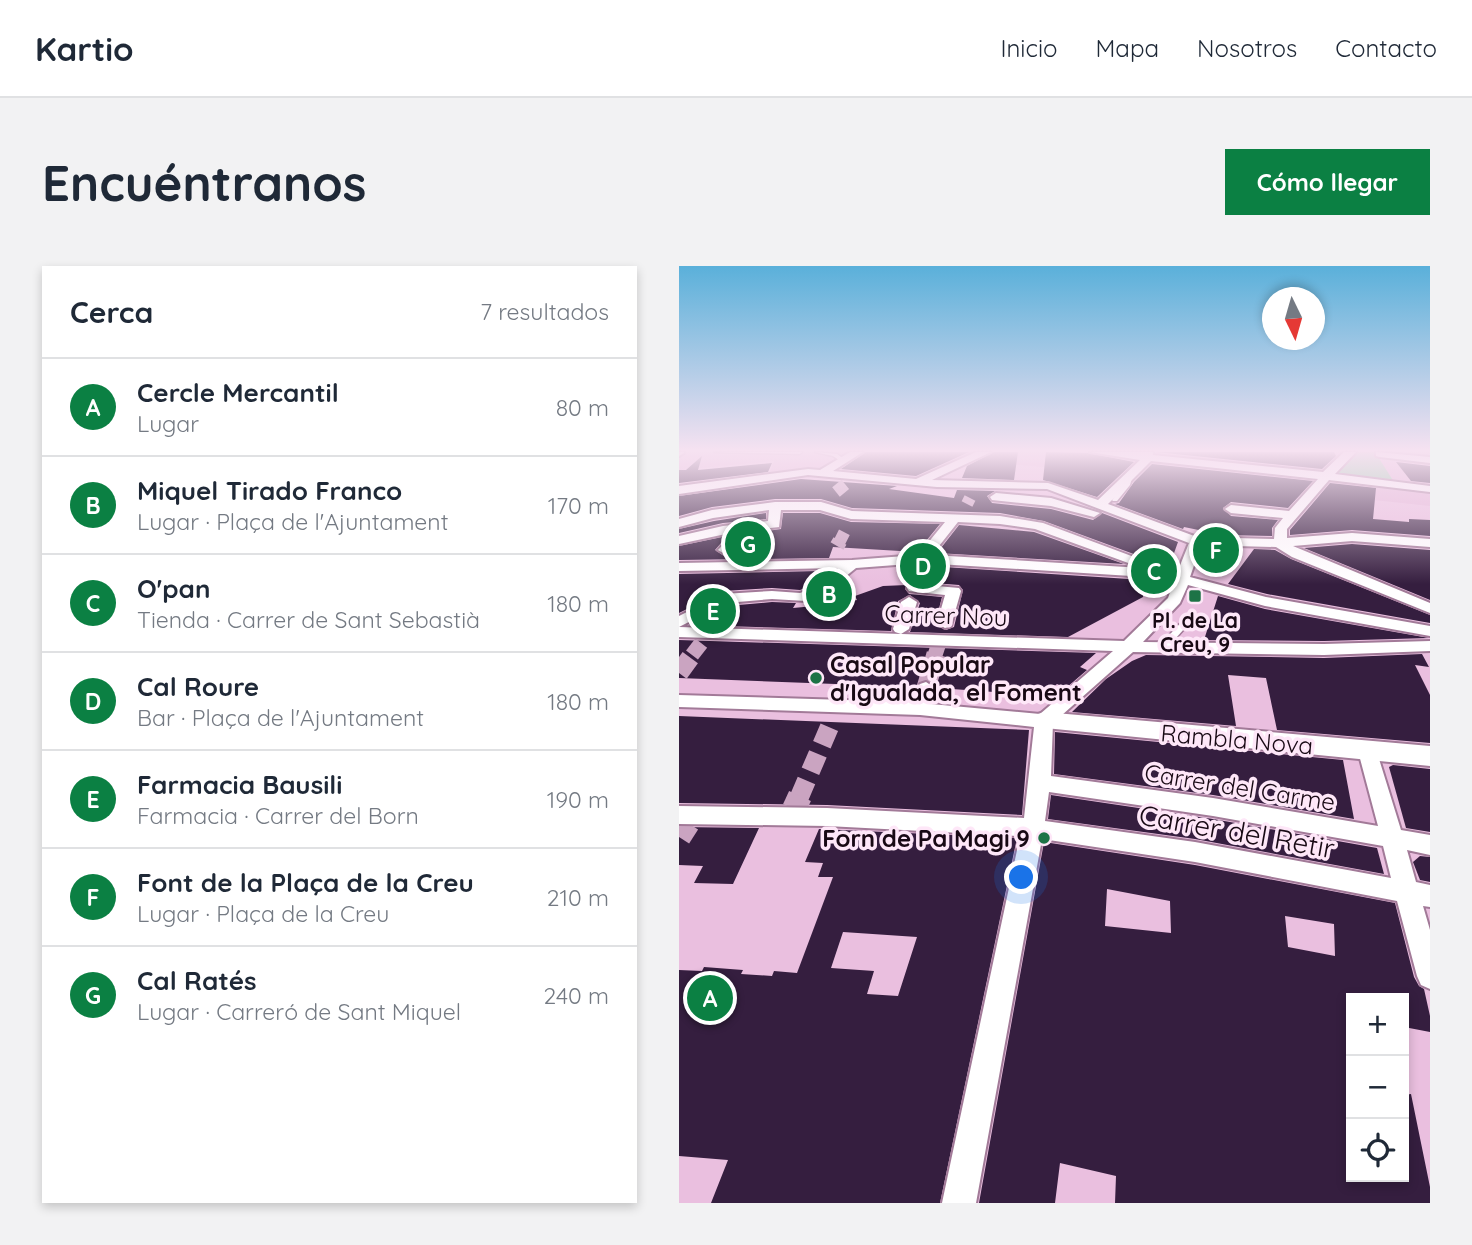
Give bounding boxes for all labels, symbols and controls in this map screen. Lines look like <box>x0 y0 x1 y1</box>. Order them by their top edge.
text: Kartio <box>35 28 134 69</box>
text: Inicio <box>1000 33 1058 63</box>
text: Mapa <box>1096 33 1159 63</box>
text: Nosotros <box>1197 33 1297 63</box>
text: Contacto <box>1335 33 1437 63</box>
button: Cómo llegar <box>1225 149 1430 215</box>
text: Encuéntranos <box>42 152 366 213</box>
north arrow <box>1262 287 1325 350</box>
text: Cerca <box>70 293 153 331</box>
text: 7 resultados <box>480 297 609 326</box>
text: Cercle Mercantil <box>137 376 339 409</box>
text: A <box>86 393 100 422</box>
text: 80 m <box>556 393 609 422</box>
text: Lugar <box>137 409 199 438</box>
text: Miquel Tirado Franco <box>137 474 402 507</box>
text: B <box>85 491 101 520</box>
text: 170 m <box>548 491 609 520</box>
text: Lugar · Plaça de l'Ajuntament <box>137 507 448 536</box>
pin: G <box>725 518 771 570</box>
pin: F <box>1193 524 1239 576</box>
pin: D <box>900 540 946 592</box>
pin: C <box>1131 545 1177 597</box>
pin: B <box>806 568 852 620</box>
text: O'pan <box>137 572 210 605</box>
pin: E <box>690 585 736 637</box>
marker: Pl. de La Creu, 9 <box>1187 588 1203 604</box>
text: C <box>86 589 100 618</box>
text: 180 m <box>547 589 609 618</box>
street label: Carrer Nou <box>884 598 1008 632</box>
text: Tienda · Carrer de Sant Sebastià <box>137 605 480 634</box>
place label: Pl. de La Creu, 9 <box>1152 607 1238 657</box>
place label: Casal Popular d'Igualada, el Foment <box>830 649 1082 707</box>
text: Cal Roure <box>137 670 259 703</box>
marker: Casal Popular d'Igualada, el Foment <box>808 670 824 686</box>
text: D <box>85 687 101 716</box>
text: 180 m <box>547 687 609 716</box>
text: Bar · Plaça de l'Ajuntament <box>137 703 424 732</box>
street label: Rambla Nova <box>1160 717 1314 761</box>
street label: Carrer del Carme <box>1143 757 1337 817</box>
text: Farmacia Bausili <box>137 768 342 801</box>
text: E <box>86 785 100 814</box>
text: 190 m <box>547 785 609 814</box>
street label: Carrer del Retir <box>1136 797 1338 865</box>
text: Farmacia · Carrer del Born <box>137 801 419 830</box>
place label: Forn de Pa Magi 9 <box>822 823 1030 853</box>
marker: Forn de Pa Magi 9 <box>1036 830 1052 846</box>
your location <box>1004 860 1038 894</box>
text: Font de la Plaça de la Creu <box>137 866 474 899</box>
text: F <box>87 883 99 912</box>
text: 210 m <box>547 883 609 912</box>
text: Lugar · Plaça de la Creu <box>137 899 389 928</box>
text: Cal Ratés <box>137 964 257 997</box>
pin: A <box>687 972 733 1024</box>
text: G <box>85 981 101 1010</box>
text: 240 m <box>544 981 609 1010</box>
map controls <box>1346 993 1409 1182</box>
button: + <box>1346 993 1409 1056</box>
text: Lugar · Carreró de Sant Miquel <box>137 997 461 1026</box>
button: − <box>1346 1056 1409 1119</box>
button: locate <box>1346 1119 1409 1182</box>

